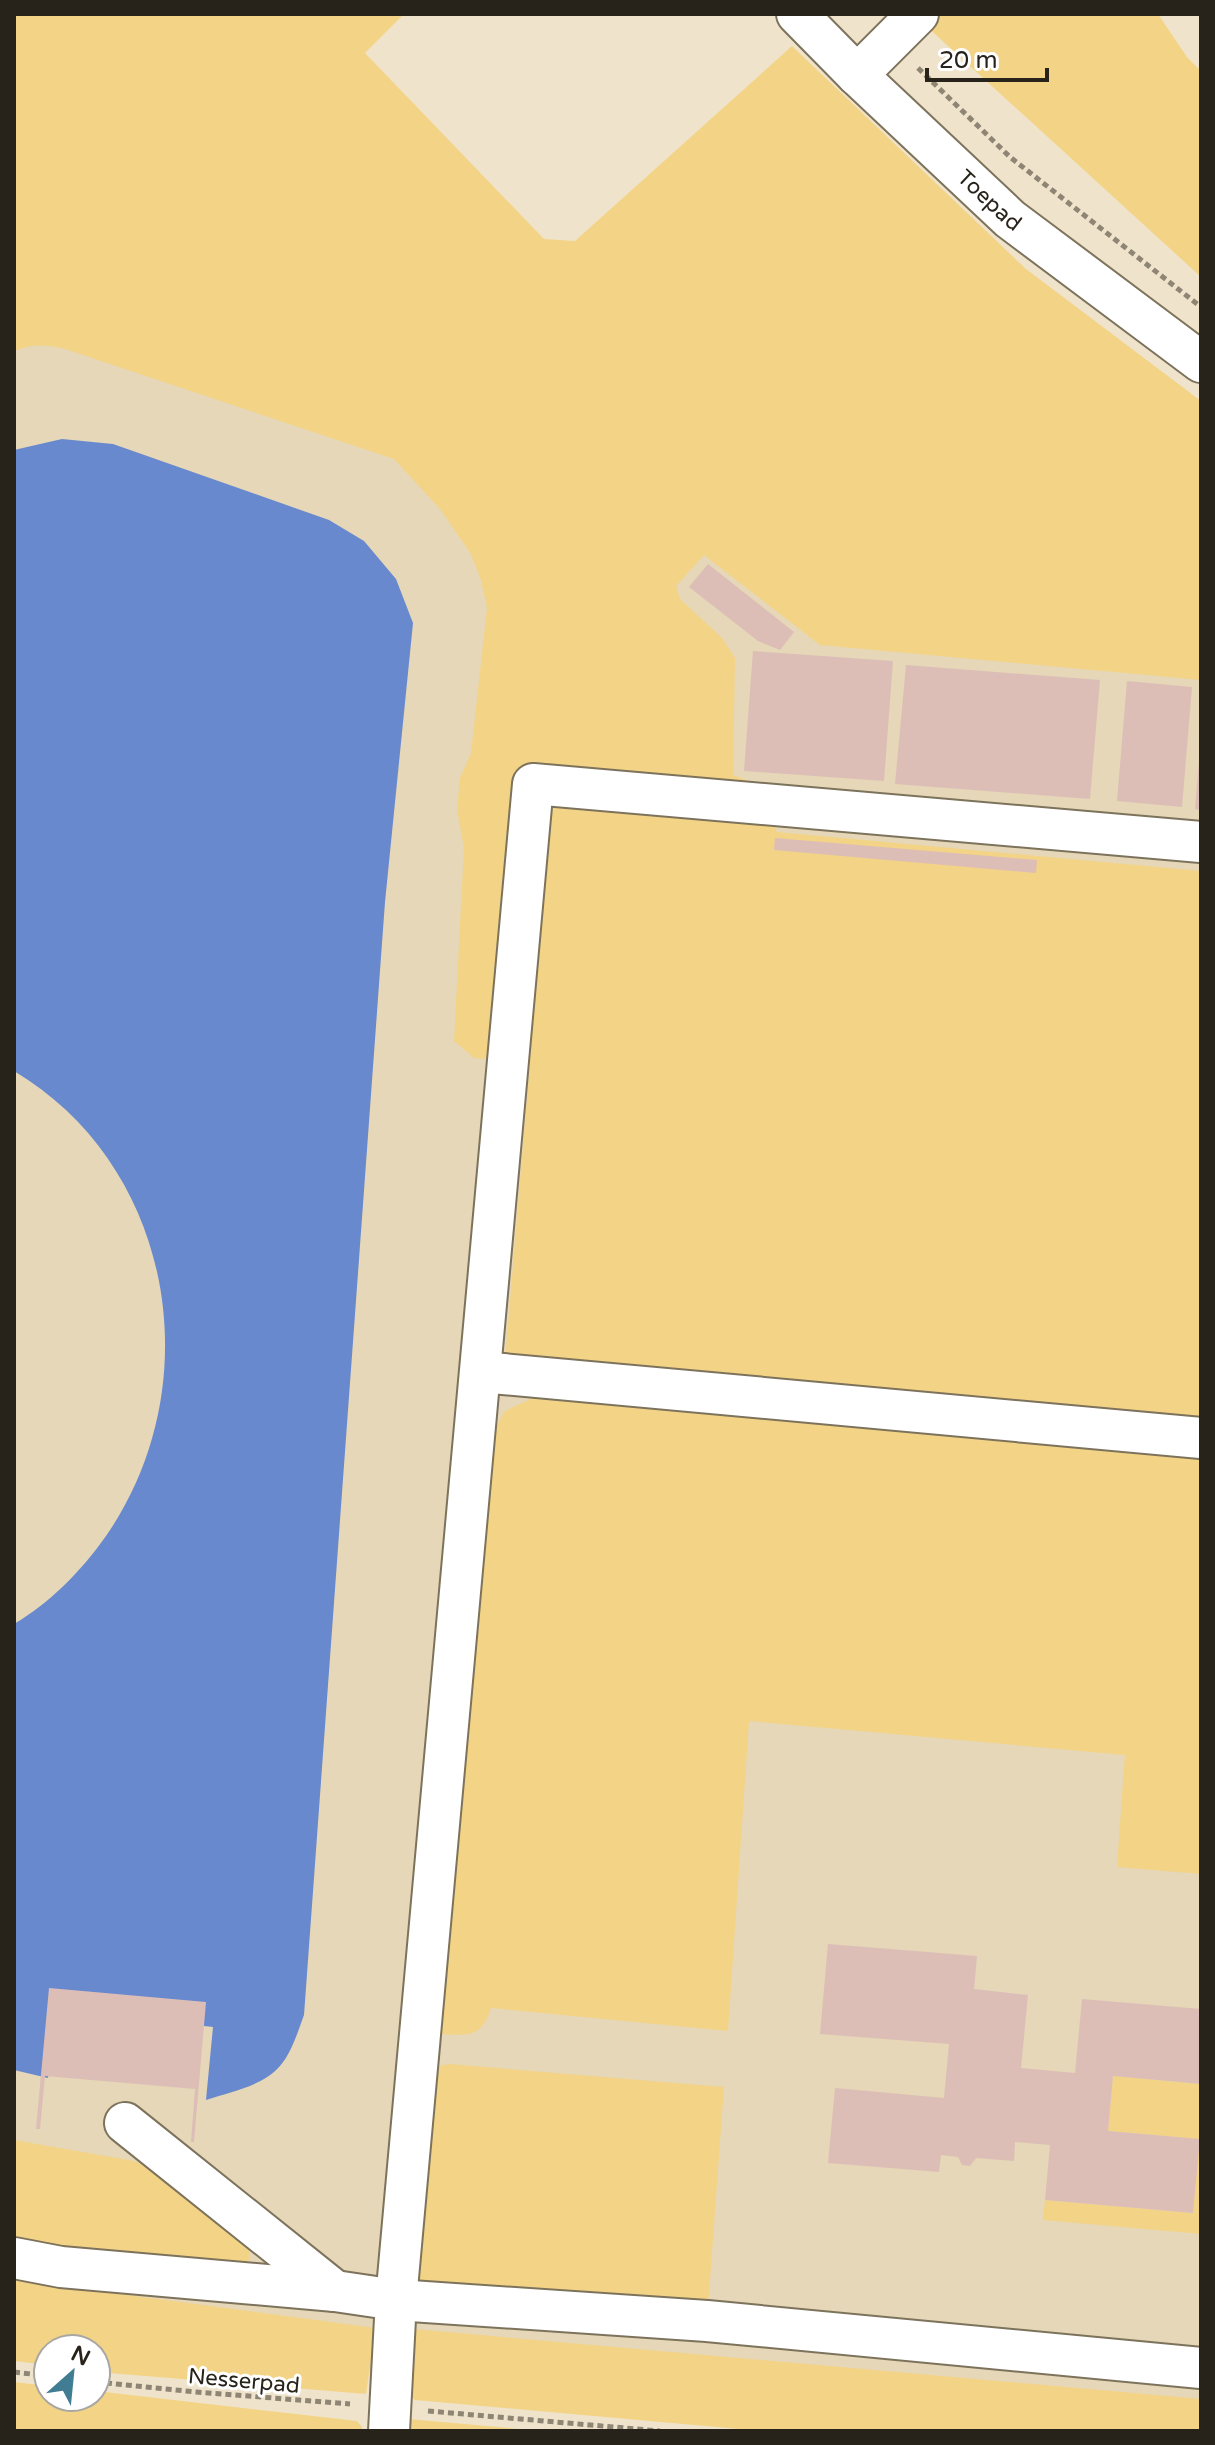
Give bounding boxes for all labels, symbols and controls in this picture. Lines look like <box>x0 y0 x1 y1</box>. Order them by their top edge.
scale bar <box>927 32 1047 82</box>
text: 20 m <box>939 46 997 75</box>
street label: Toepad <box>952 165 1026 237</box>
north arrow <box>32 2333 112 2413</box>
text: N <box>67 2340 94 2372</box>
street label: Nesserpad <box>187 2363 301 2399</box>

